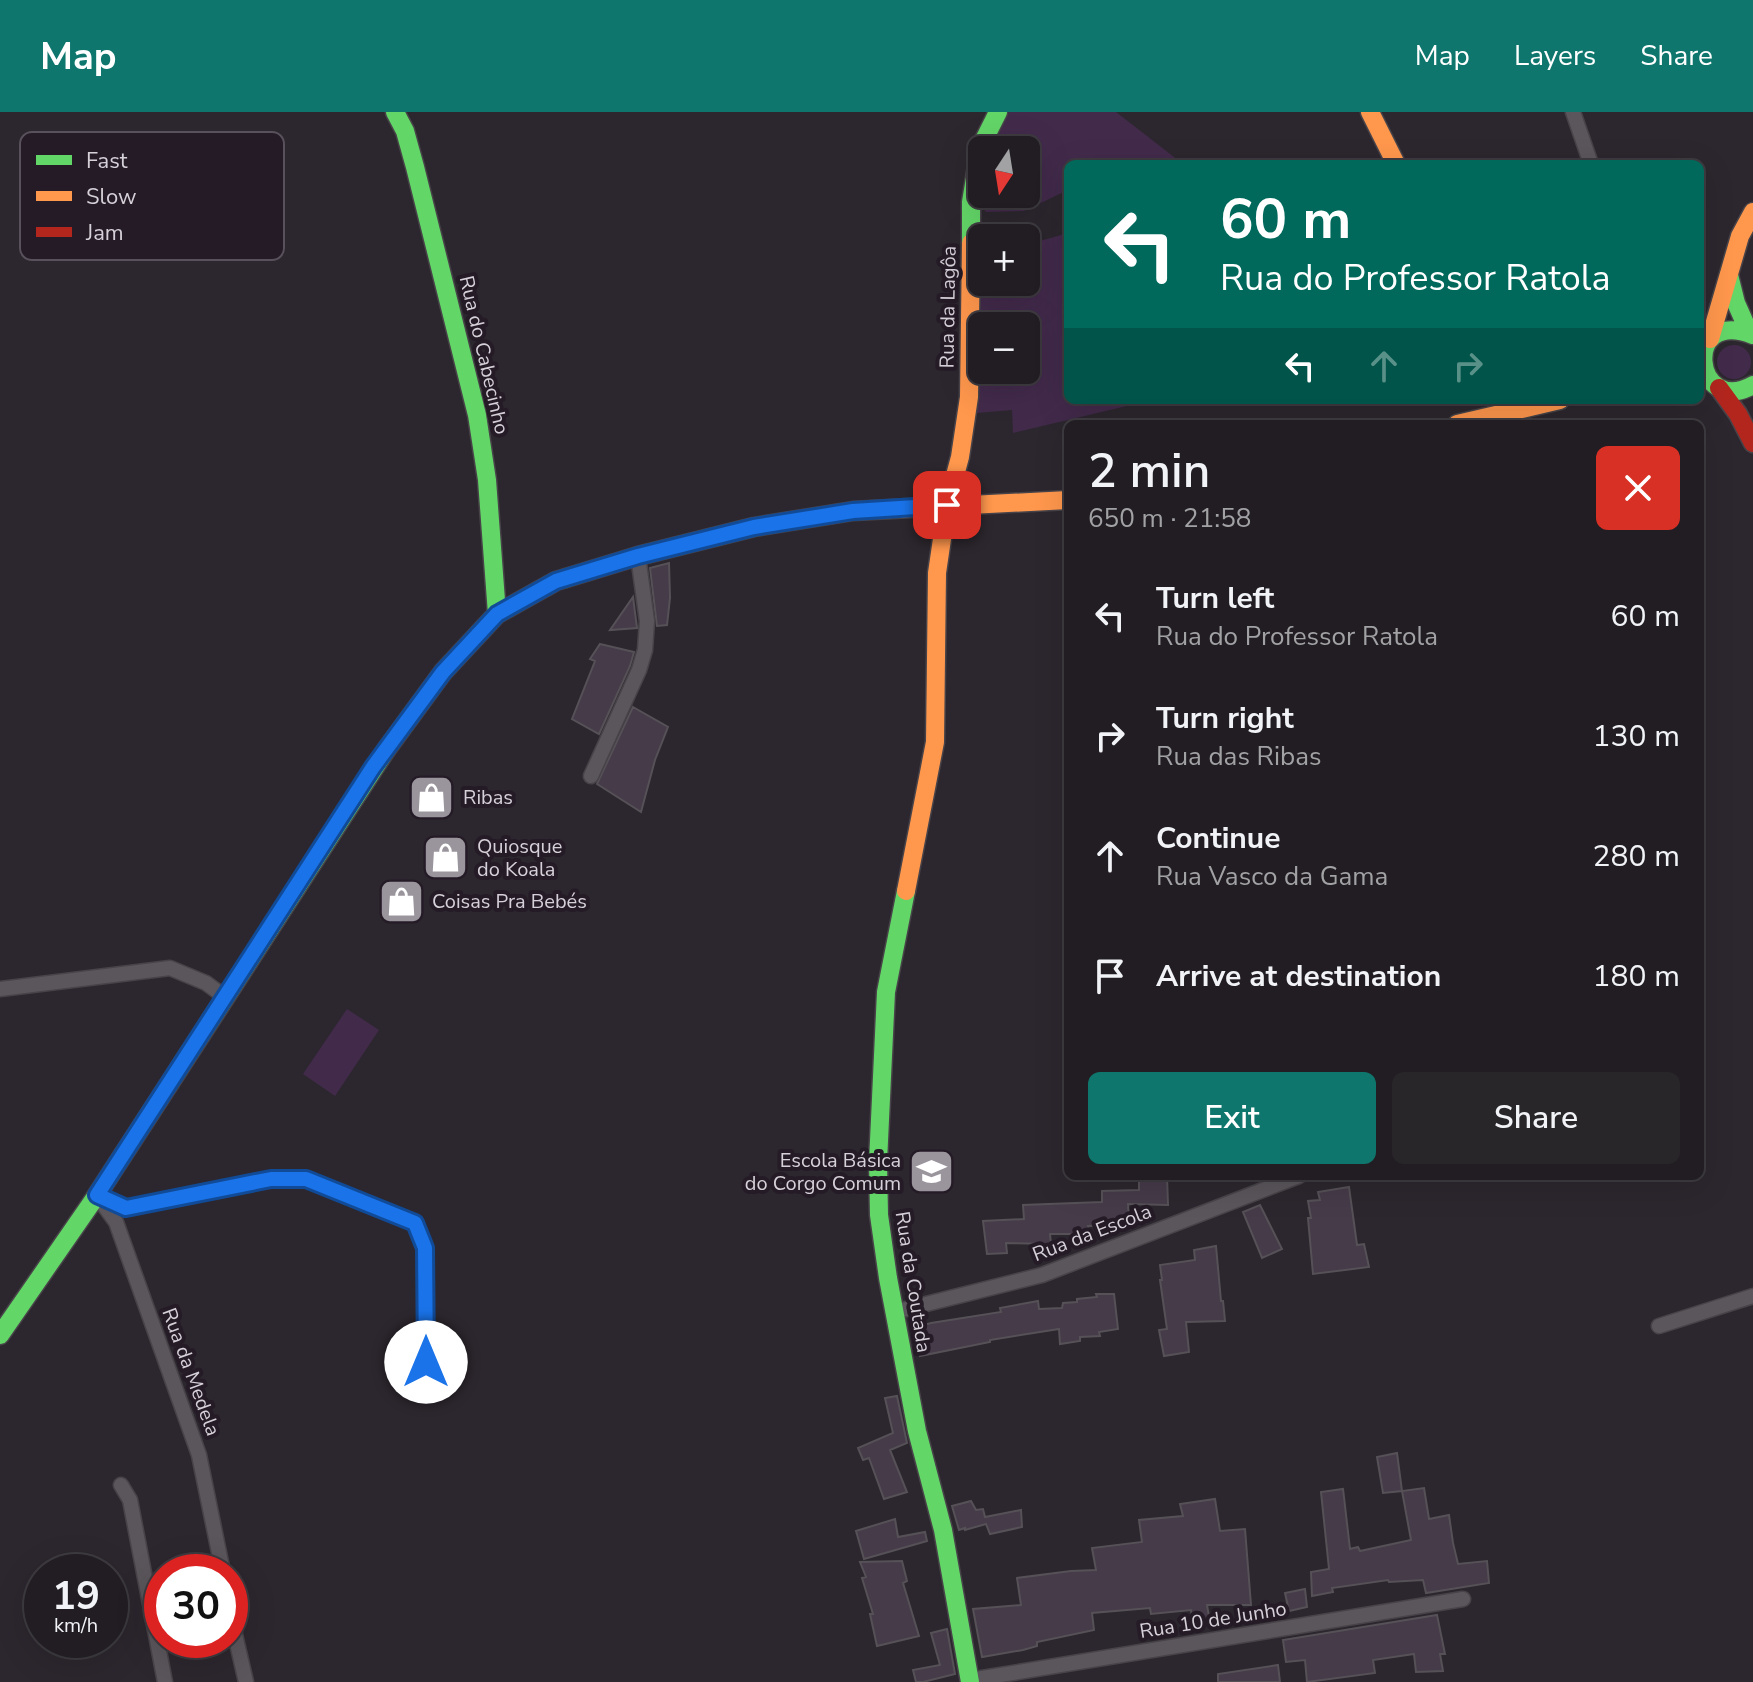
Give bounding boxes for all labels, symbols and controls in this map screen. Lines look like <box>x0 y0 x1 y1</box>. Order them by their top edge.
text: Map <box>40 31 117 82</box>
text: Map <box>1415 37 1470 75</box>
text: Layers <box>1514 37 1596 75</box>
text: Share <box>1640 37 1713 75</box>
legend <box>20 132 284 260</box>
north arrow <box>968 136 1040 208</box>
map controls <box>968 136 1040 384</box>
text: Fast <box>86 146 128 176</box>
text: 60 m <box>1220 181 1351 258</box>
text: Slow <box>86 182 137 212</box>
icon: left <box>1088 192 1192 296</box>
text: Jam <box>85 218 124 248</box>
button: + <box>968 224 1040 296</box>
street label: Rua da Lagôa <box>933 245 963 369</box>
text: Rua do Professor Ratola <box>1220 254 1610 303</box>
street label: Rua do Cabecinho <box>453 273 515 437</box>
button: − <box>968 312 1040 384</box>
icon: left <box>1278 344 1322 388</box>
icon: ahead <box>1362 344 1406 388</box>
icon: right <box>1446 344 1490 388</box>
text: 2 min <box>1088 438 1210 504</box>
button: close <box>1596 446 1680 530</box>
pin <box>913 471 981 539</box>
icon: arrive <box>925 483 969 527</box>
text: 650 m · 21:58 <box>1088 501 1251 536</box>
text: Turn left <box>1156 578 1274 619</box>
icon: left <box>1088 594 1132 638</box>
text: 60 m <box>1611 596 1680 637</box>
text: Rua do Professor Ratola <box>1156 619 1438 654</box>
text: Turn right <box>1156 698 1294 739</box>
icon: right <box>1088 714 1132 758</box>
text: 130 m <box>1593 716 1680 757</box>
text: Rua das Ribas <box>1156 739 1321 774</box>
shop icon: Ribas <box>408 773 456 821</box>
place label: Ribas <box>463 784 513 811</box>
text: Continue <box>1156 818 1281 859</box>
shop icon: Quiosque do Koala <box>422 833 470 881</box>
place label: Quiosque do Koala <box>477 833 562 883</box>
icon: ahead <box>1088 834 1132 878</box>
text: 280 m <box>1593 836 1680 877</box>
text: Rua Vasco da Gama <box>1156 859 1388 894</box>
shop icon: Coisas Pra Bebés <box>377 877 425 925</box>
place label: Coisas Pra Bebés <box>432 888 587 915</box>
icon: arrive <box>1088 954 1132 998</box>
text: Arrive at destination <box>1156 956 1441 997</box>
text: 180 m <box>1593 956 1680 997</box>
button: Exit <box>1088 1072 1376 1164</box>
button: Share <box>1392 1072 1680 1164</box>
place label: Escola Básica do Corgo Comum <box>745 1147 901 1197</box>
school or university icon: Escola Básica do Corgo Comum <box>908 1147 956 1195</box>
street label: Rua da Escola <box>1029 1198 1155 1268</box>
street label: Rua da Coutada <box>889 1209 937 1355</box>
street label: Rua da Medela <box>155 1304 227 1440</box>
position arrow <box>384 1320 468 1404</box>
speed limit sign: 30 <box>144 1554 248 1658</box>
text: 19 <box>52 1569 100 1623</box>
street label: Rua 10 de Junho <box>1138 1595 1288 1645</box>
text: km/h <box>54 1612 98 1639</box>

